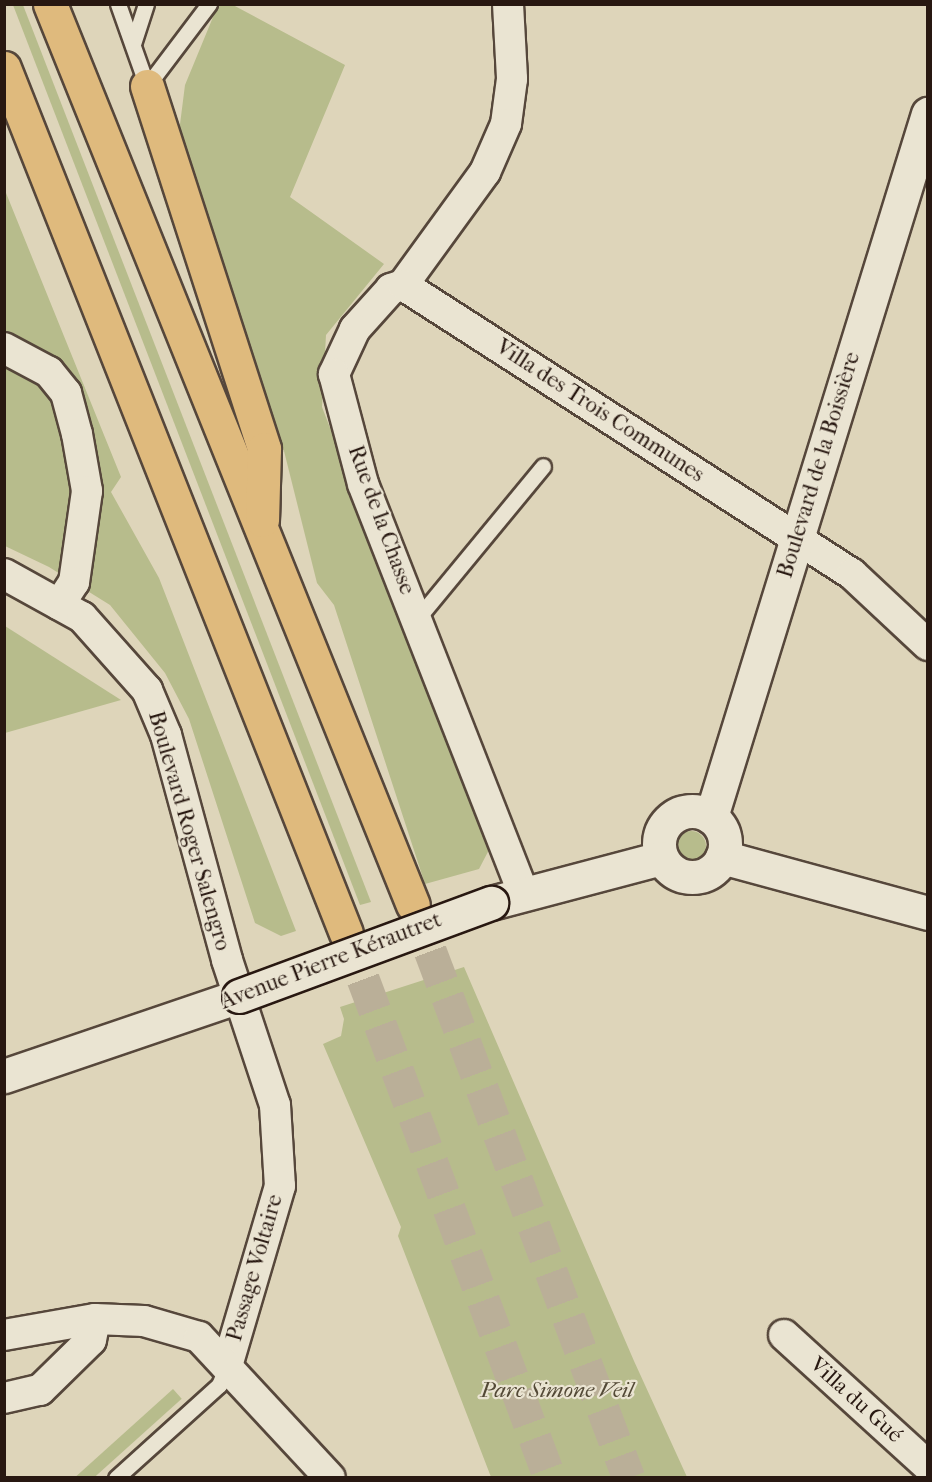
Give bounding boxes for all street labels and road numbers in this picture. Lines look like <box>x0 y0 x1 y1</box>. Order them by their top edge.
street label: Villa des Trois Communes <box>491 334 709 488</box>
street label: Boulevard de la Boissière <box>772 349 866 581</box>
street label: Rue de la Chasse <box>342 442 420 598</box>
street label: Boulevard Roger Salengro <box>142 708 236 954</box>
street label: Avenue Pierre Kérautret <box>217 907 445 1015</box>
street label: Passage Voltaire <box>221 1192 289 1344</box>
street label: Villa du Gué <box>804 1351 908 1449</box>

